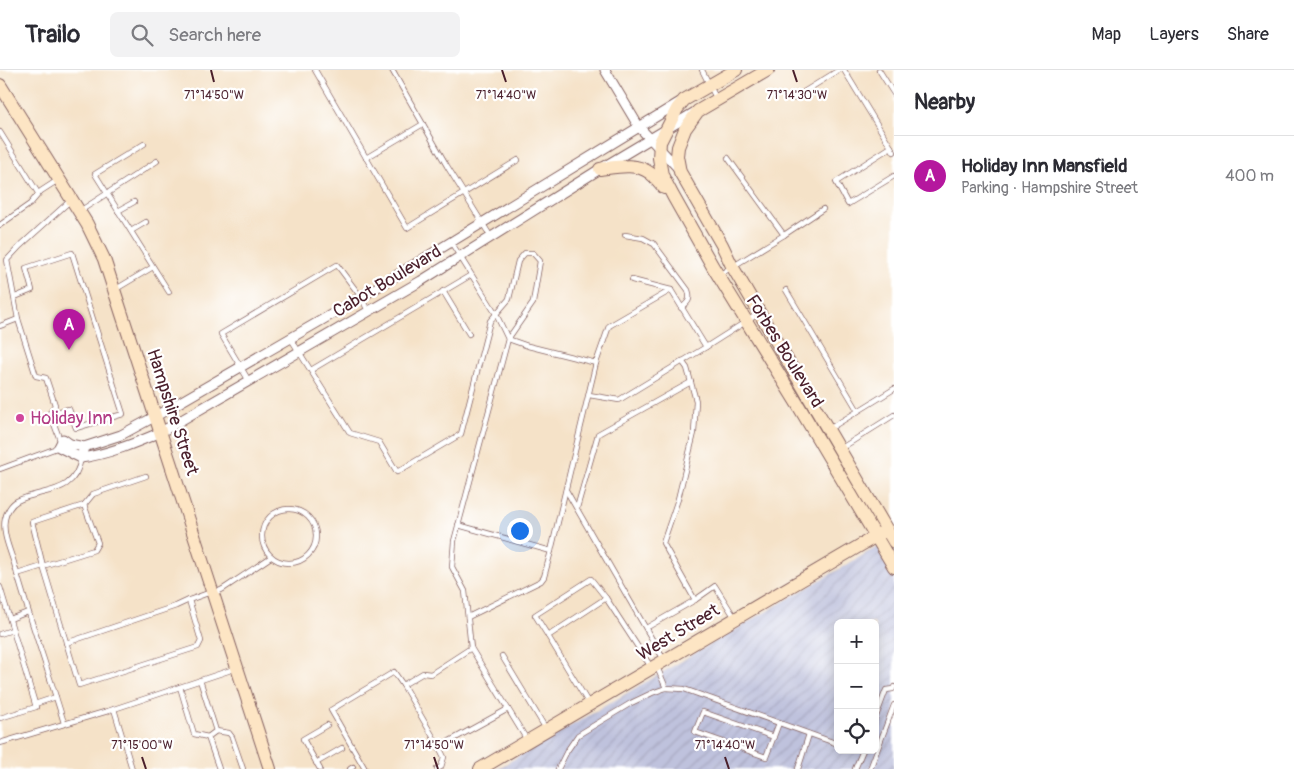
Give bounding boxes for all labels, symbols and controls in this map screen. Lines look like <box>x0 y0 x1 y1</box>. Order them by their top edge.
search box <box>110 12 460 57</box>
text: Trailo <box>25 20 80 49</box>
icon: search <box>128 21 156 49</box>
text: Search here <box>168 23 261 47</box>
text: Map <box>1092 23 1121 46</box>
text: Layers <box>1149 23 1199 46</box>
text: Share <box>1227 23 1269 46</box>
text: 71°14'50"W <box>184 88 244 103</box>
text: 71°14'40"W <box>476 88 536 103</box>
text: 71°14'30"W <box>767 88 827 103</box>
text: Nearby <box>914 89 975 116</box>
text: Holiday Inn Mansfield <box>961 154 1128 178</box>
text: A <box>925 166 935 186</box>
text: 400 m <box>1225 166 1274 186</box>
text: Parking · Hampshire Street <box>961 178 1138 198</box>
street label: Cabot Boulevard <box>329 240 446 323</box>
street label: Forbes Boulevard <box>741 290 829 412</box>
pin: A <box>53 309 85 350</box>
street label: Hampshire Street <box>141 346 204 479</box>
place label: Holiday Inn <box>30 407 113 430</box>
marker: Holiday Inn <box>14 412 26 424</box>
your location <box>507 518 533 544</box>
street label: West Street <box>633 598 724 666</box>
map controls <box>834 619 879 754</box>
button: + <box>834 619 879 664</box>
button: − <box>834 664 879 709</box>
button: locate <box>834 709 879 754</box>
text: 71°15'00"W <box>111 738 173 753</box>
text: 71°14'50"W <box>404 738 464 753</box>
text: 71°14'40"W <box>695 738 755 753</box>

